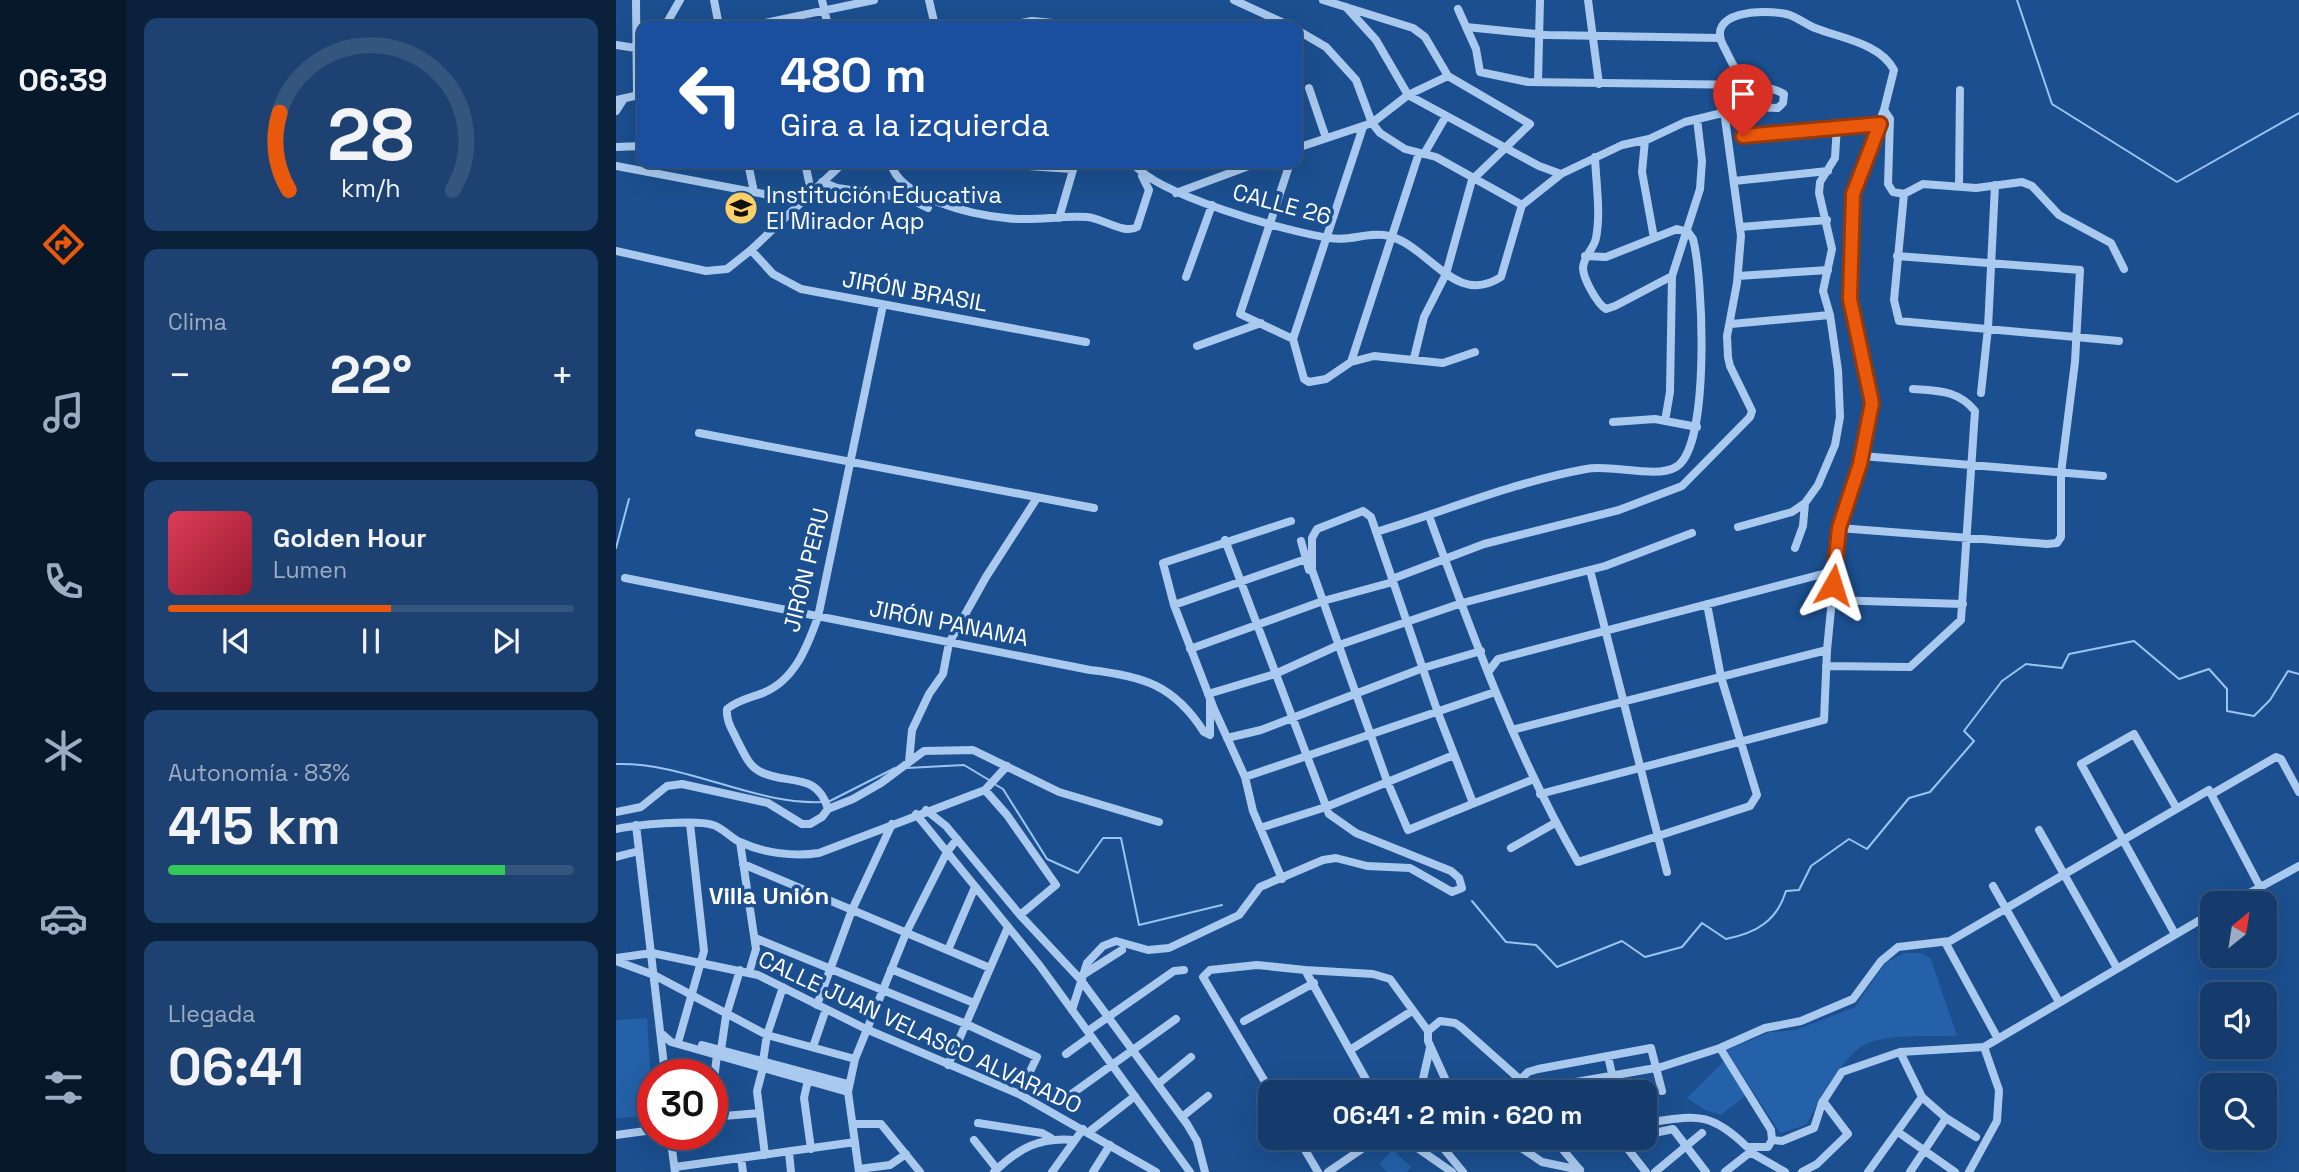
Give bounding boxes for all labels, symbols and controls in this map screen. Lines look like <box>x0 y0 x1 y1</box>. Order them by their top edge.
text: 480 m <box>780 44 927 106</box>
icon: left <box>665 49 756 140</box>
text: 06:39 <box>18 60 108 100</box>
pin <box>1713 64 1773 136</box>
icon: arrive <box>1724 75 1762 113</box>
text: 28 <box>328 89 414 182</box>
text: Gira a la izquierda <box>780 105 1050 145</box>
text: km/h <box>341 172 401 204</box>
street label: CALLE 26 <box>1229 176 1335 232</box>
place label: Institución Educativa El Mirador Aqp <box>766 180 1002 236</box>
school or university icon: Institución Educativa El Mirador Aqp <box>722 189 760 227</box>
icon: directions <box>39 220 88 269</box>
street label: JIRÓN BRASIL <box>840 263 990 319</box>
text: Clima <box>168 307 227 337</box>
text: 22° <box>330 342 412 408</box>
text: − <box>168 351 192 399</box>
text: + <box>550 351 574 399</box>
icon: music <box>39 388 88 437</box>
street label: JIRÓN PERU <box>776 505 836 635</box>
text: Golden Hour <box>273 521 427 555</box>
position arrow <box>1796 548 1870 622</box>
text: Lumen <box>273 555 347 585</box>
icon: phone <box>39 557 88 606</box>
street label: JIRÓN PANAMA <box>867 593 1031 653</box>
icon: previous <box>217 622 255 660</box>
icon: pause <box>352 622 390 660</box>
icon: next <box>487 622 525 660</box>
icon: climate <box>39 726 88 775</box>
text: Autonomía · 83% <box>168 758 350 788</box>
text: 415 km <box>168 793 341 859</box>
district label: Villa Unión <box>709 880 829 911</box>
north arrow <box>2200 891 2277 968</box>
map controls <box>2200 891 2277 1150</box>
icon: car <box>39 894 88 943</box>
street label: CALLE JUAN VELASCO ALVARADO <box>753 944 1087 1120</box>
button: sound <box>2200 982 2277 1059</box>
text: Llegada <box>168 999 256 1029</box>
text: 06:41 <box>168 1034 304 1100</box>
speed limit sign: 30 <box>637 1059 728 1150</box>
icon: filters <box>39 1063 88 1112</box>
button: search <box>2200 1073 2277 1150</box>
text: 06:41 · 2 min · 620 m <box>1333 1098 1582 1132</box>

